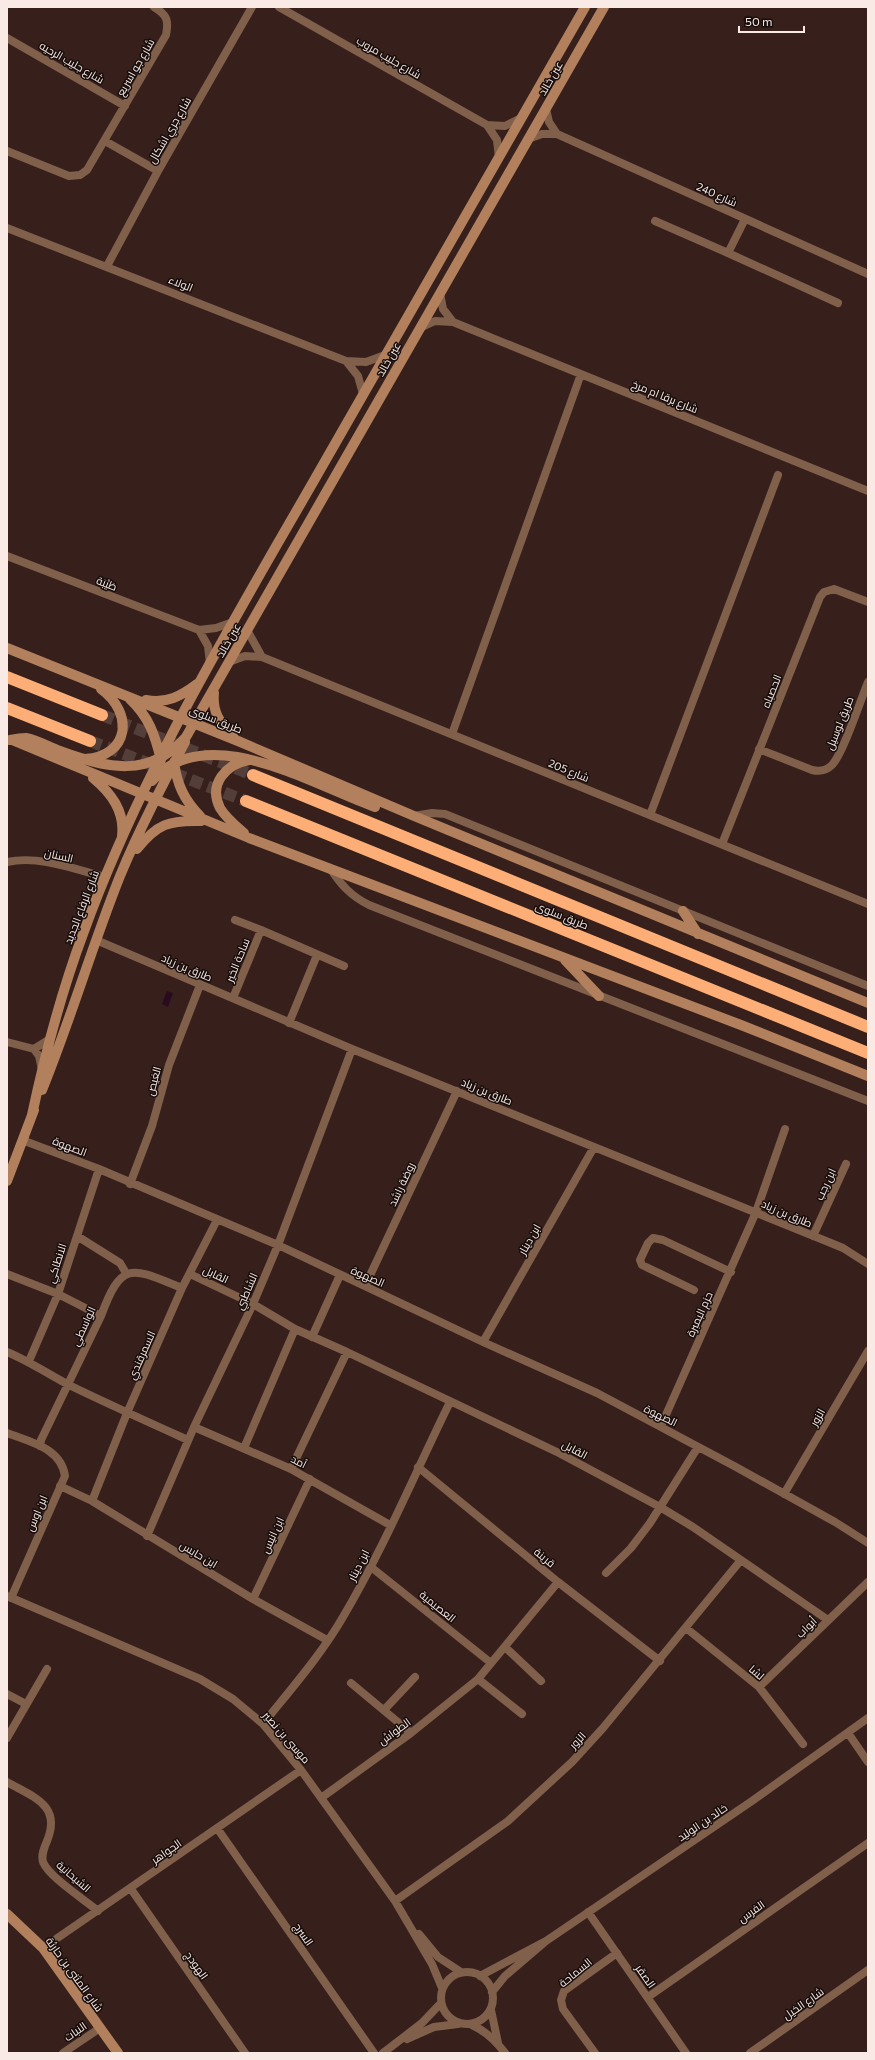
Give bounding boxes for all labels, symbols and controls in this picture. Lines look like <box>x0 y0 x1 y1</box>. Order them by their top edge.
scale bar <box>739 8 804 34</box>
text: 50 m <box>745 14 773 28</box>
street label: شارع جليب مروب <box>353 33 424 82</box>
street label: شارع جو اسريع <box>113 36 158 99</box>
street label: شارع جليب الرحيه <box>36 38 107 87</box>
street label: عين خالد <box>535 58 566 98</box>
street label: شارع جري اشكال <box>145 94 196 167</box>
street label: شارع 240 <box>694 179 739 211</box>
street label: الولاء <box>166 272 195 295</box>
street label: عين خالد <box>373 339 404 379</box>
street label: شارع برقا ام مرخ <box>629 377 700 417</box>
street label: طَيْبَة <box>95 573 119 593</box>
street label: عين خالد <box>213 620 244 660</box>
street label: الحصباه <box>758 672 784 710</box>
street label: طريق لوسيل <box>822 694 857 752</box>
street label: طريق سلوى <box>187 702 244 736</box>
street label: شارع 205 <box>546 756 591 786</box>
street label: السنان <box>43 845 75 866</box>
street label: شارع الرفاع الجديد <box>61 868 103 947</box>
street label: طريق سلوى <box>533 898 590 932</box>
street label: ساحة الخير <box>222 936 253 985</box>
street label: طارق بن زياد <box>159 950 214 984</box>
street label: الغيص <box>143 1065 164 1097</box>
street label: طارق بن زياد <box>459 1075 514 1108</box>
street label: الصهوة <box>51 1134 89 1159</box>
street label: روضة راشد <box>385 1160 418 1209</box>
street label: ابن رجب <box>812 1166 839 1202</box>
street label: طارق بن زياد <box>759 1196 814 1230</box>
street label: ابن دينار <box>515 1221 544 1258</box>
street label: الانطاكي <box>43 1241 71 1285</box>
street label: القابل <box>201 1262 231 1286</box>
street label: الصهوة <box>349 1263 387 1290</box>
street label: الشاطبي <box>232 1270 263 1313</box>
street label: حزم البمبرة <box>683 1289 717 1339</box>
street label: الواسطي <box>68 1304 101 1349</box>
street label: السمرقندي <box>125 1329 160 1383</box>
street label: الصهوة <box>642 1401 680 1430</box>
street label: الزور <box>806 1406 828 1429</box>
street label: القابل <box>560 1437 590 1462</box>
street label: آمد <box>289 1452 309 1470</box>
street label: ابن اوس <box>23 1493 50 1533</box>
street label: ابن انيس <box>258 1515 287 1556</box>
street label: ابن حابس <box>177 1538 220 1571</box>
street label: قرينة <box>531 1545 558 1570</box>
street label: ابن دينار <box>344 1547 372 1584</box>
street label: العصيمية <box>417 1588 459 1624</box>
street label: أبواب <box>793 1614 820 1641</box>
street label: لشا <box>747 1662 767 1682</box>
street label: موسى بن نصير <box>259 1708 313 1766</box>
street label: الطواش <box>375 1715 413 1748</box>
street label: الزور <box>565 1729 589 1752</box>
street label: خالد بن الوليد <box>674 1801 730 1844</box>
street label: الجواهر <box>148 1836 184 1867</box>
street label: الشيحانية <box>54 1858 94 1894</box>
street label: الفرس <box>735 1897 767 1926</box>
street label: السرج <box>290 1920 316 1949</box>
street label: شارع المثنى بن حارثة <box>42 1934 106 2015</box>
street label: الهودج <box>181 1948 211 1983</box>
street label: السماحة <box>556 1955 594 1989</box>
street label: الصقر <box>632 1961 659 1991</box>
street label: شارع الخيل <box>780 1984 827 2023</box>
street label: النبات <box>61 2019 89 2043</box>

